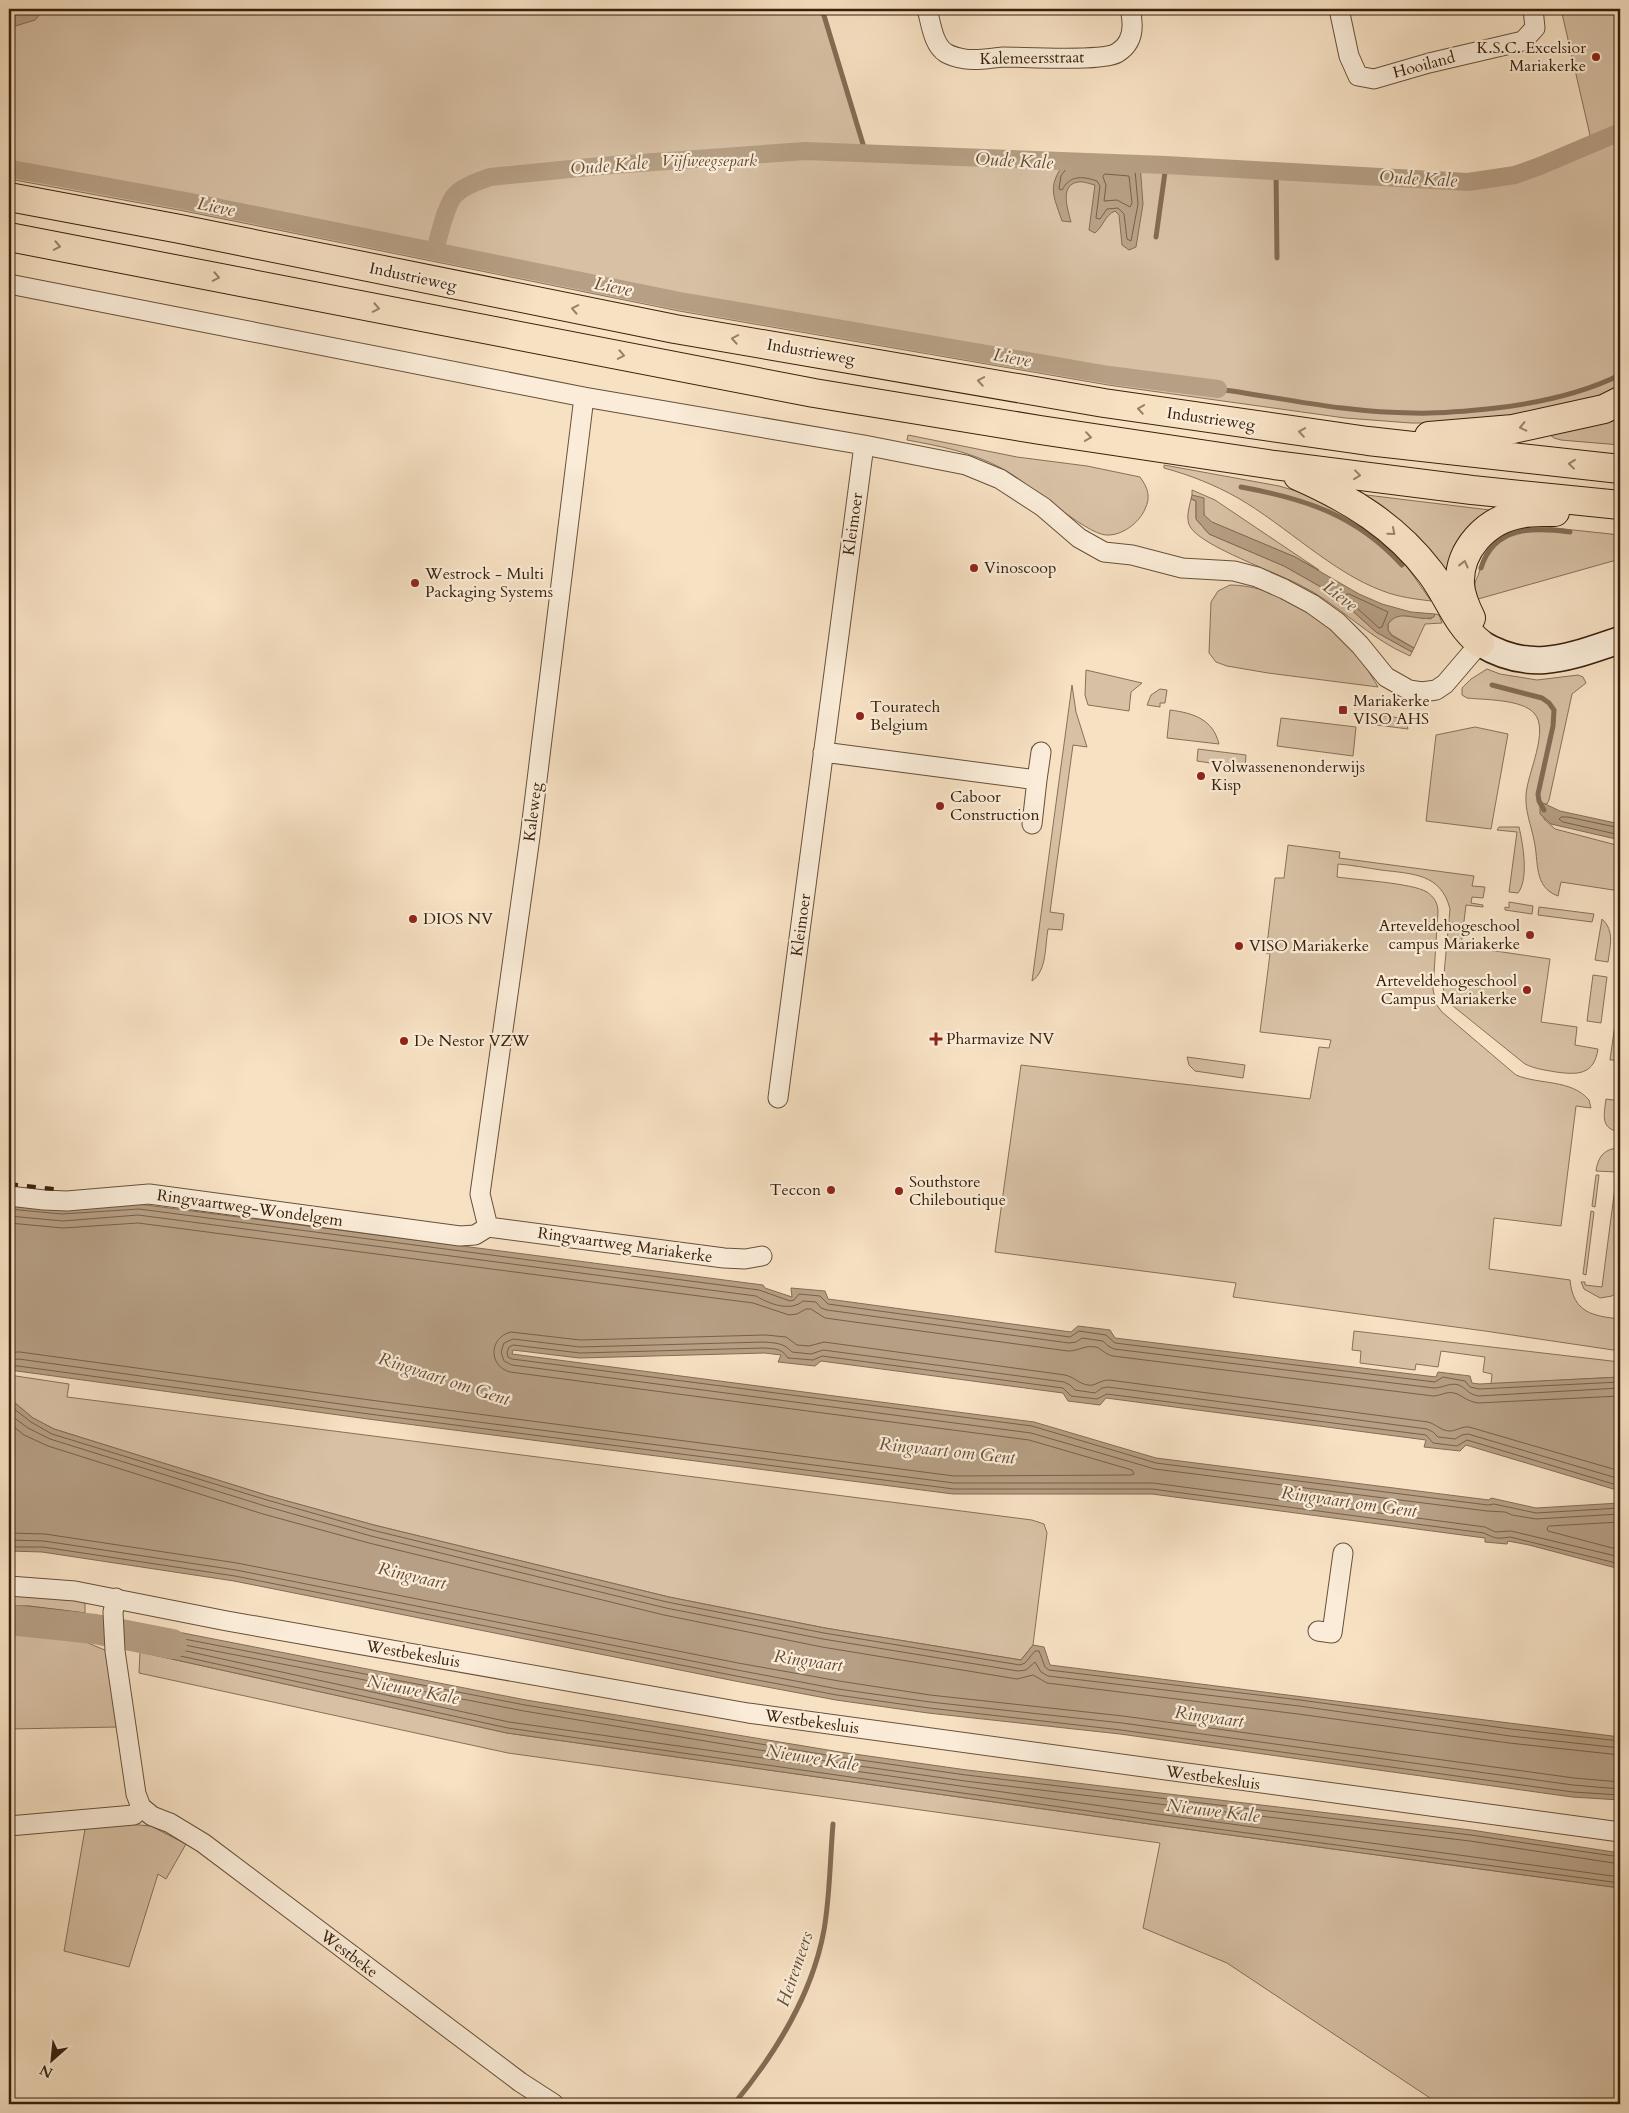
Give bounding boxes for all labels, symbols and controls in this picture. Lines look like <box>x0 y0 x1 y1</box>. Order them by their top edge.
place label: K.S.C. Excelsior Mariakerke <box>1477 37 1586 77</box>
street label: Kalemeersstraat <box>980 46 1084 70</box>
street label: Hooiland <box>1390 46 1458 84</box>
marker: K.S.C. Excelsior Mariakerke <box>1590 51 1602 63</box>
water label: Oude Kale <box>974 146 1055 176</box>
water label: Oude Kale <box>569 150 650 182</box>
park label: Vijfweegsepark <box>661 150 757 172</box>
water label: Oude Kale <box>1378 164 1459 194</box>
water label: Lieve <box>195 191 238 223</box>
one-way arrow <box>52 241 61 251</box>
street label: Industrieweg <box>367 257 459 297</box>
one-way arrow <box>212 271 221 282</box>
water label: Lieve <box>592 271 635 303</box>
one-way arrow <box>371 302 380 312</box>
one-way arrow <box>571 305 580 315</box>
street label: Industrieweg <box>765 333 857 371</box>
one-way arrow <box>731 334 739 344</box>
water label: Lieve <box>991 342 1034 374</box>
one-way arrow <box>617 350 626 360</box>
one-way arrow <box>977 377 986 387</box>
street label: Industrieweg <box>1165 402 1257 436</box>
one-way arrow <box>1137 404 1145 415</box>
one-way arrow <box>1518 421 1527 431</box>
one-way arrow <box>1298 427 1306 438</box>
one-way arrow <box>1084 432 1092 442</box>
one-way arrow <box>1567 459 1575 470</box>
one-way arrow <box>1353 469 1361 480</box>
street label: Kleimoer <box>838 491 868 557</box>
one-way arrow <box>1386 526 1395 535</box>
place label: Vinoscoop <box>984 557 1056 579</box>
one-way arrow <box>1458 560 1468 568</box>
marker: Vinoscoop <box>968 562 980 574</box>
place label: Westrock - Multi Packaging Systems <box>424 563 553 603</box>
water label: Lieve <box>1317 574 1363 618</box>
marker: Westrock - Multi Packaging Systems <box>409 577 421 589</box>
place label: Mariakerke VISO AHS <box>1353 690 1430 730</box>
place label: Touratech Belgium <box>870 696 941 736</box>
marker: Mariakerke VISO AHS <box>1337 704 1349 716</box>
marker: Touratech Belgium <box>854 710 866 722</box>
place label: Volwassenenonderwijs Kisp <box>1211 756 1365 796</box>
marker: Volwassenenonderwijs Kisp <box>1195 770 1207 782</box>
street label: Kaleweg <box>518 781 548 843</box>
place label: Caboor Construction <box>950 786 1040 826</box>
marker: Caboor Construction <box>934 800 946 812</box>
street label: Kleimoer <box>786 892 816 958</box>
place label: DIOS NV <box>423 908 493 930</box>
marker: DIOS NV <box>407 913 419 925</box>
place label: Arteveldehogeschool campus Mariakerke <box>1379 915 1520 955</box>
marker: Arteveldehogeschool campus Mariakerke <box>1524 929 1536 941</box>
place label: VISO Mariakerke <box>1249 935 1369 957</box>
marker: VISO Mariakerke <box>1233 940 1245 952</box>
place label: Arteveldehogeschool Campus Mariakerke <box>1376 970 1517 1010</box>
marker: Arteveldehogeschool Campus Mariakerke <box>1521 984 1533 996</box>
place label: Pharmavize NV <box>946 1028 1054 1050</box>
place label: De Nestor VZW <box>414 1030 530 1052</box>
marker: Pharmavize NV <box>930 1033 942 1045</box>
marker: De Nestor VZW <box>398 1035 410 1047</box>
place label: Southstore Chileboutique <box>909 1171 1006 1211</box>
place label: Teccon <box>770 1179 821 1201</box>
street label: Ringvaartweg-Wondelgem <box>156 1184 345 1232</box>
marker: Teccon <box>825 1184 837 1196</box>
marker: Southstore Chileboutique <box>893 1185 905 1197</box>
street label: Ringvaartweg Mariakerke <box>536 1222 714 1268</box>
water label: Ringvaart om Gent <box>375 1346 514 1412</box>
water label: Ringvaart om Gent <box>878 1431 1017 1471</box>
water label: Ringvaart om Gent <box>1280 1480 1419 1524</box>
water label: Ringvaart <box>375 1556 449 1596</box>
street label: Westbekesluis <box>363 1635 462 1673</box>
water label: Ringvaart <box>772 1644 845 1678</box>
water label: Nieuwe Kale <box>365 1669 462 1711</box>
water label: Ringvaart <box>1173 1700 1246 1734</box>
street label: Westbekesluis <box>762 1704 861 1740</box>
water label: Nieuwe Kale <box>764 1738 861 1778</box>
street label: Westbekesluis <box>1163 1760 1262 1796</box>
water label: Nieuwe Kale <box>1165 1793 1262 1829</box>
street label: Westbeke <box>315 1924 382 1983</box>
water label: Heiremeers <box>770 1928 820 2010</box>
north arrow <box>28 2036 78 2086</box>
text: N <box>37 2060 56 2082</box>

